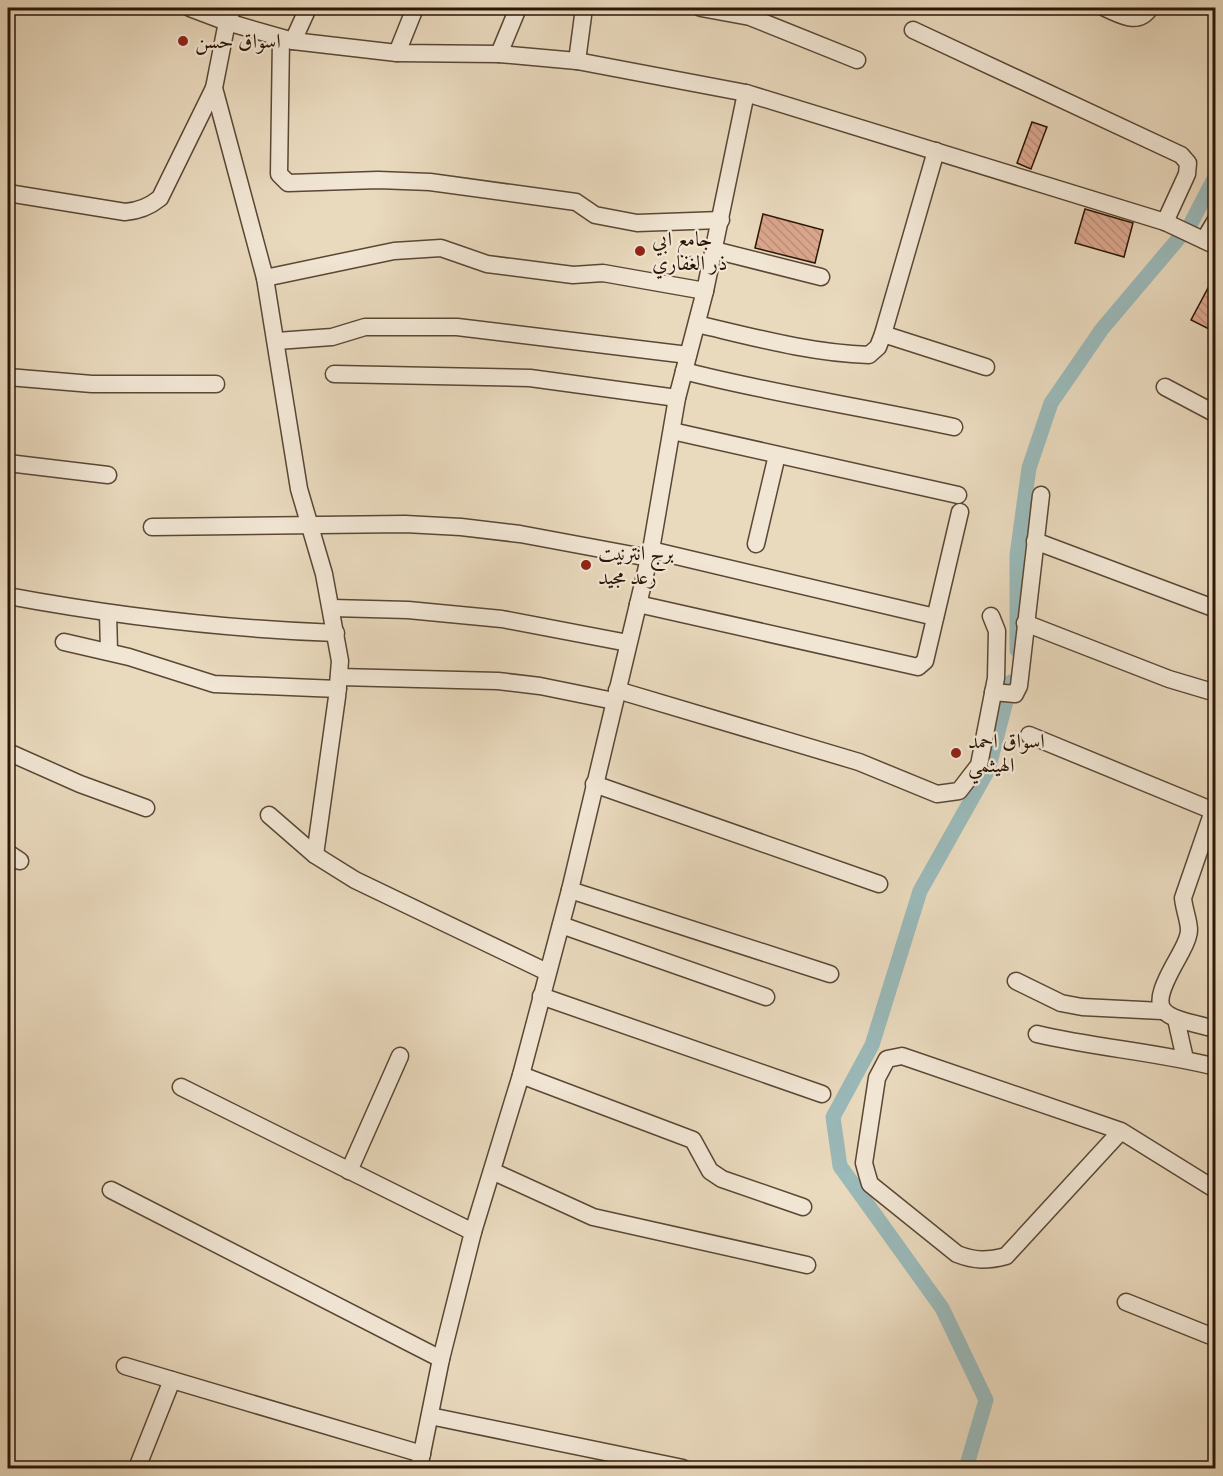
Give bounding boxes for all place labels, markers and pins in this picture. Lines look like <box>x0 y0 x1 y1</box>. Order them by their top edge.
place label: اسواق حسن <box>195 28 281 55</box>
marker: اسواق حسن <box>176 34 190 48</box>
place label: جامع ابي ذر الغفاري <box>652 226 727 279</box>
marker: جامع ابي ذر الغفاري <box>633 244 647 258</box>
place label: برج انترنيت رعد مجيد <box>598 540 674 591</box>
marker: برج انترنيت رعد مجيد <box>579 558 593 572</box>
place label: اسواق احمد الهيثمي <box>968 728 1045 785</box>
marker: اسواق احمد الهيثمي <box>949 746 963 760</box>

